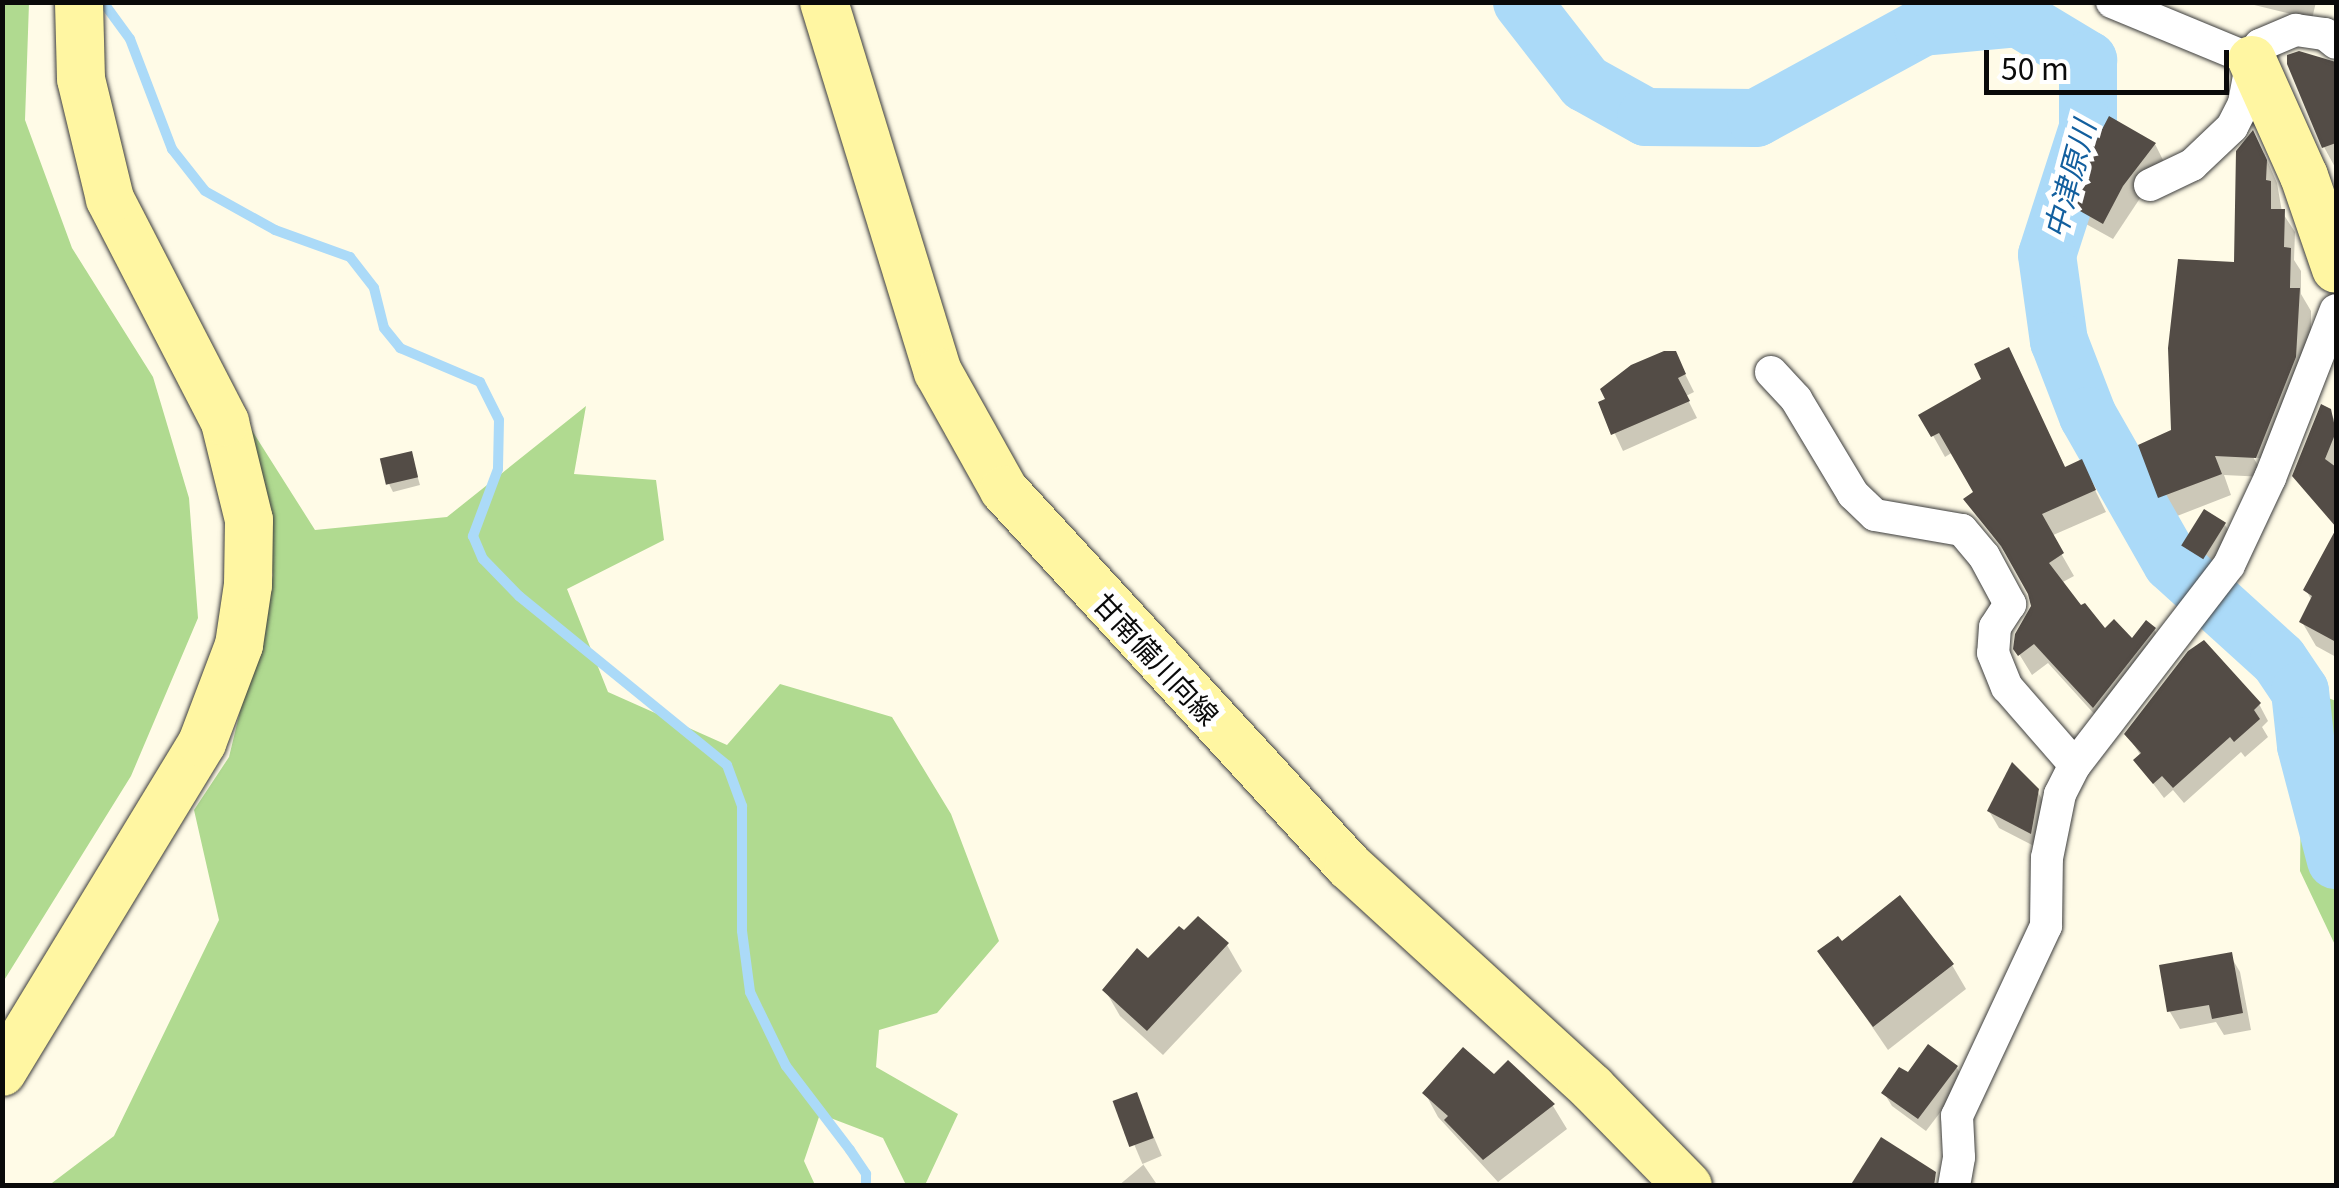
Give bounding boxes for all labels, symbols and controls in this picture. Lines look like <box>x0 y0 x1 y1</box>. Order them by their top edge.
scale bar <box>1989 30 2234 92</box>
text: 50 m <box>2001 45 2069 89</box>
water label: 中津原川 <box>2035 116 2101 242</box>
street label: 甘南備川向線 <box>1087 585 1227 731</box>

